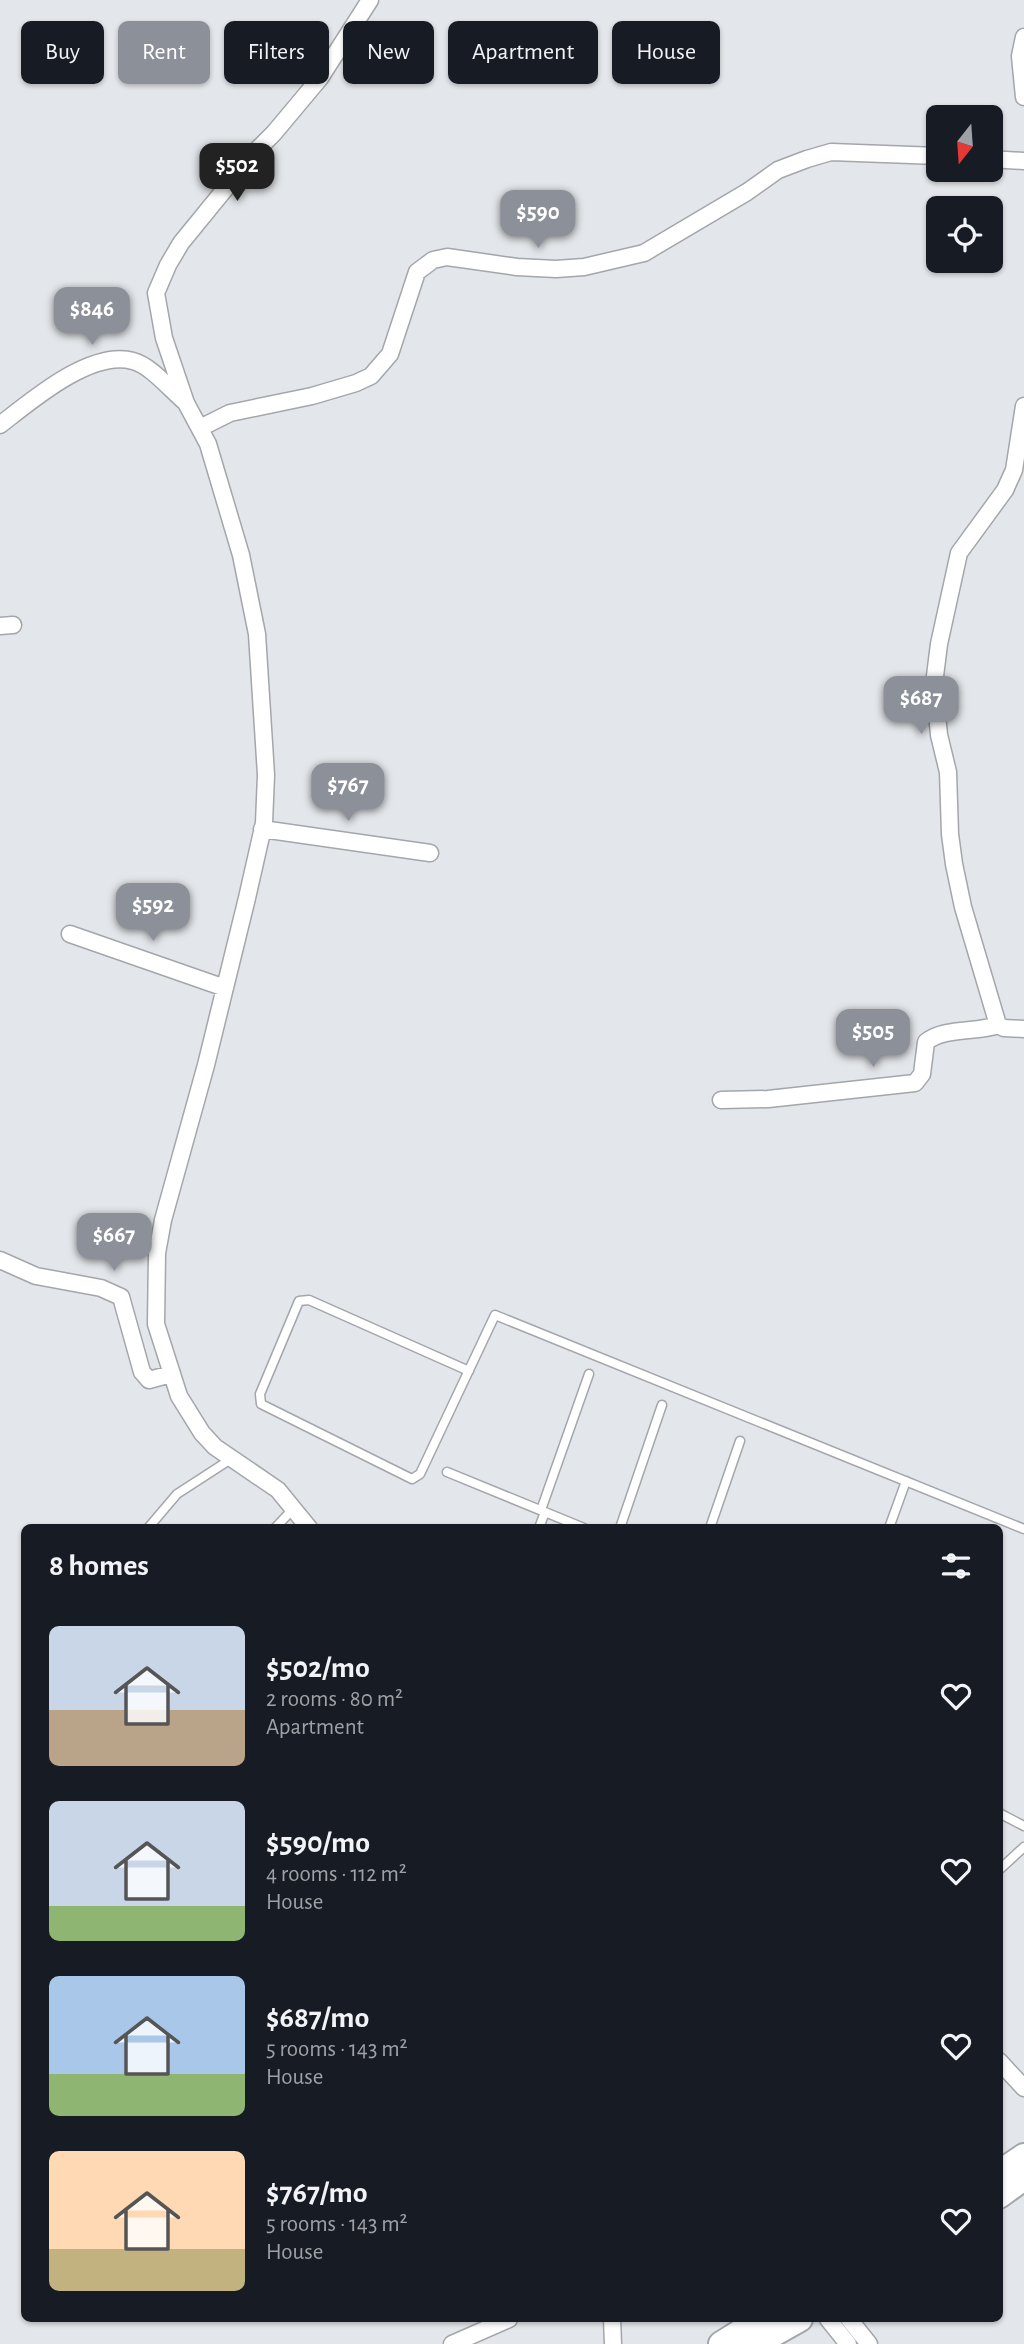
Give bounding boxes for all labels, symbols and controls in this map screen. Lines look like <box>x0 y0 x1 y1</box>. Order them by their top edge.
chip: Buy <box>21 21 104 84</box>
chip: Rent <box>118 21 210 84</box>
chip: Filters <box>224 21 329 84</box>
chip: New <box>343 21 434 84</box>
chip: Apartment <box>448 21 598 84</box>
chip: House <box>612 21 720 84</box>
north arrow <box>926 105 1003 182</box>
map controls <box>926 105 1003 273</box>
pin: $502 <box>196 144 278 203</box>
text: $502 <box>215 154 259 177</box>
pin: $590 <box>497 190 579 250</box>
button: locate <box>926 196 1003 273</box>
text: $590 <box>516 201 560 224</box>
pin: $846 <box>51 288 133 347</box>
text: $846 <box>70 298 114 321</box>
pin: $687 <box>880 676 962 736</box>
text: $687 <box>900 687 942 710</box>
pin: $767 <box>307 764 389 823</box>
text: $767 <box>327 774 369 797</box>
pin: $592 <box>112 884 194 943</box>
text: $592 <box>132 894 174 917</box>
pin: $505 <box>832 1010 914 1069</box>
text: $505 <box>852 1020 894 1043</box>
pin: $667 <box>73 1214 155 1273</box>
text: $667 <box>93 1224 135 1247</box>
icon: filters <box>937 1547 975 1585</box>
text: 8 homes <box>49 1551 149 1581</box>
text: $502/mo <box>266 1653 370 1683</box>
icon: home <box>105 1654 189 1738</box>
icon: heart <box>937 1677 975 1715</box>
text: 2 rooms · 80 m² <box>266 1688 403 1711</box>
text: Apartment <box>266 1716 364 1739</box>
text: $590/mo <box>266 1828 370 1858</box>
icon: home <box>105 1829 189 1913</box>
icon: heart <box>937 1852 975 1890</box>
text: 4 rooms · 112 m² <box>266 1863 407 1886</box>
text: House <box>266 1891 323 1914</box>
text: $687/mo <box>266 2003 369 2033</box>
icon: home <box>105 2004 189 2088</box>
icon: heart <box>937 2027 975 2065</box>
text: 5 rooms · 143 m² <box>266 2038 408 2061</box>
text: House <box>266 2066 323 2089</box>
text: $767/mo <box>266 2178 367 2208</box>
icon: home <box>105 2179 189 2263</box>
icon: heart <box>937 2202 975 2240</box>
text: 5 rooms · 143 m² <box>266 2213 408 2236</box>
text: House <box>266 2241 323 2264</box>

